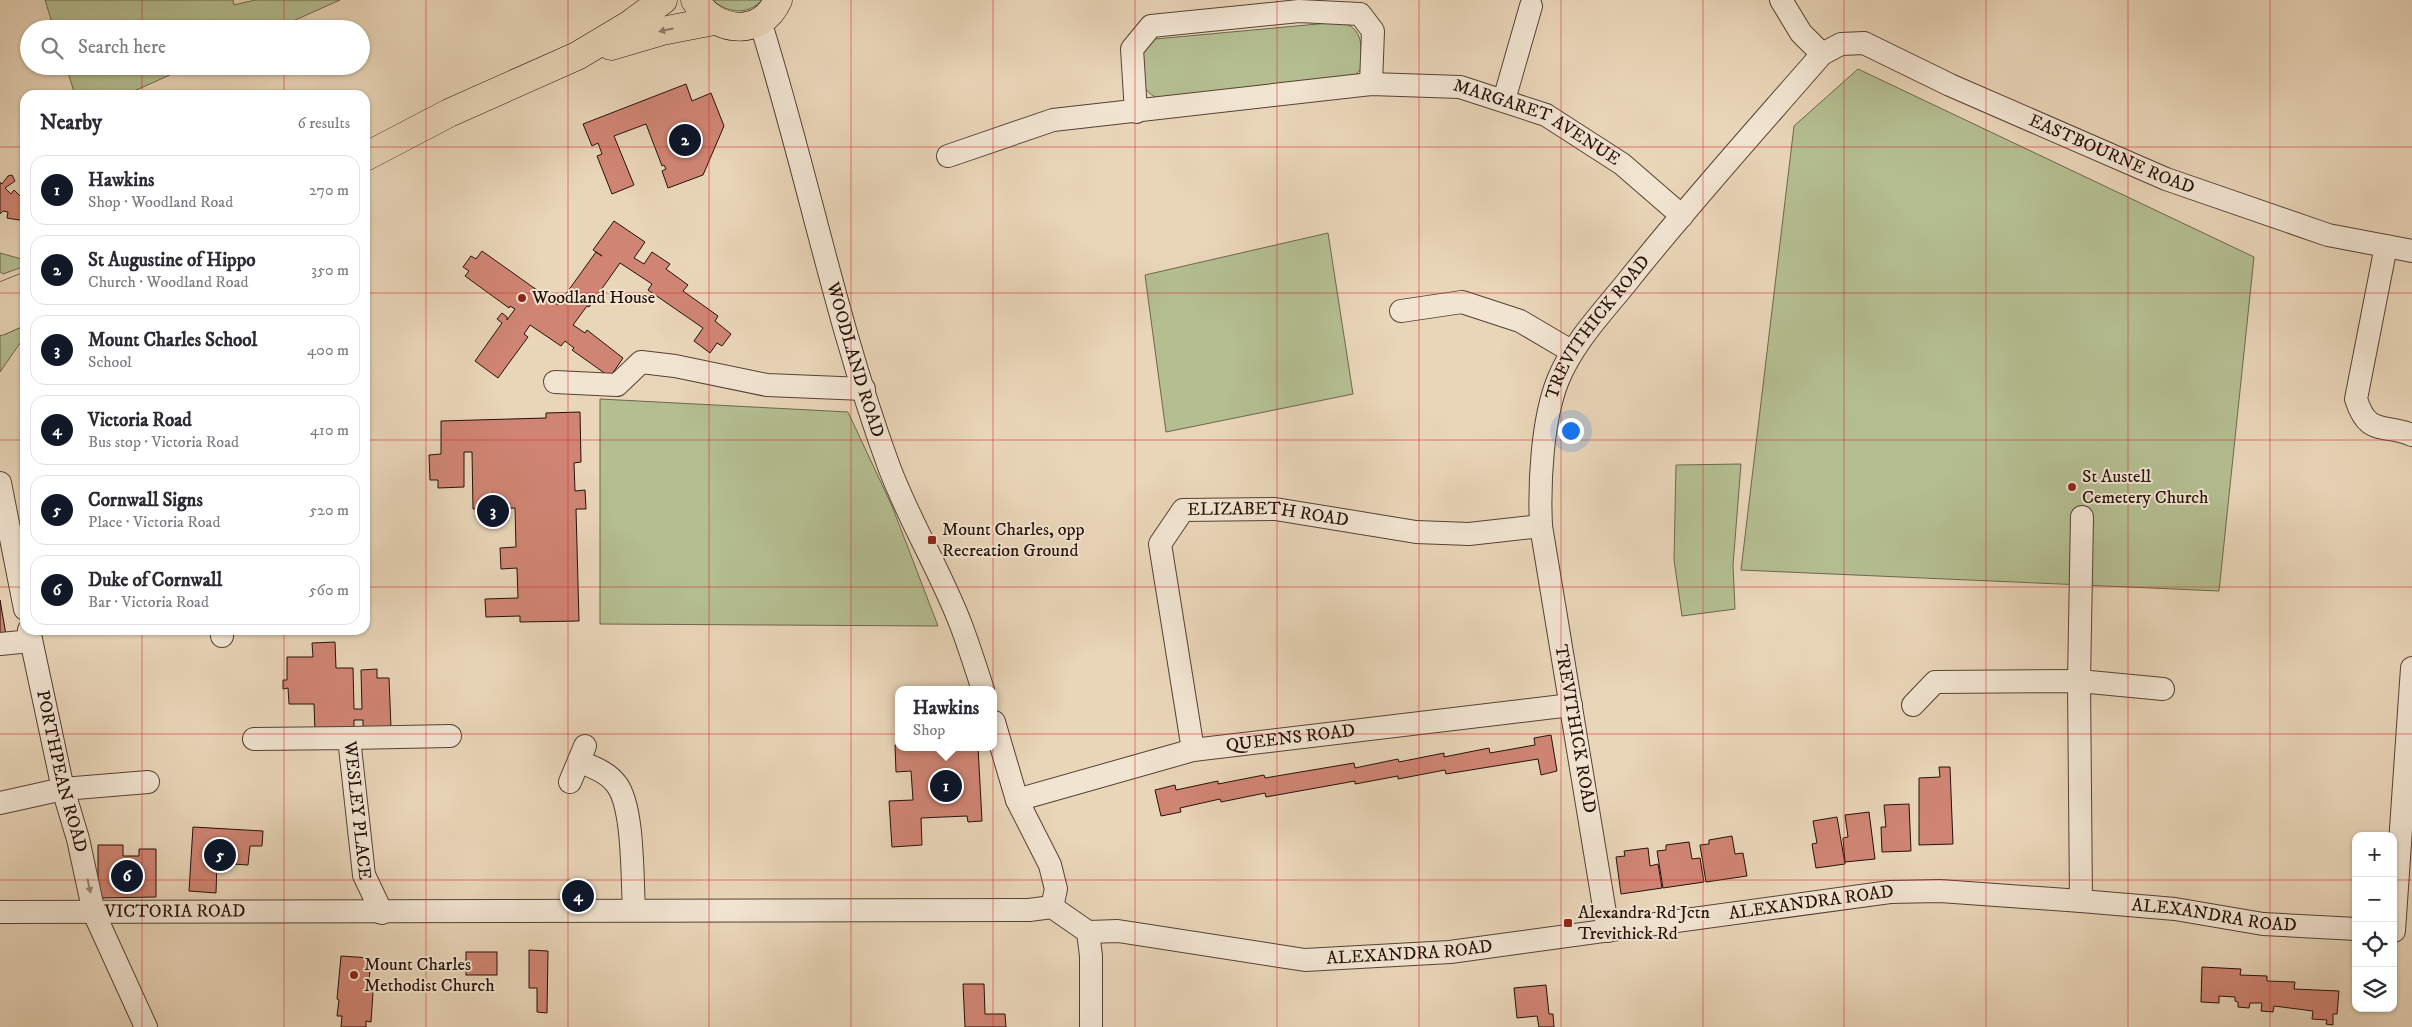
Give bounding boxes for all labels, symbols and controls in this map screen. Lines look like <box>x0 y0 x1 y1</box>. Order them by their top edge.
search box <box>20 20 370 75</box>
one-way arrow <box>659 26 674 34</box>
icon: search <box>38 34 66 62</box>
text: Search here <box>78 36 166 59</box>
street label: MARGARET AVENUE <box>1451 75 1624 171</box>
text: Nearby <box>40 110 102 136</box>
street label: EASTBOURNE ROAD <box>2025 110 2197 199</box>
text: 6 results <box>297 113 350 133</box>
pin: 2 <box>669 121 701 159</box>
text: Hawkins <box>88 169 154 192</box>
text: 1 <box>54 180 60 200</box>
text: 270 m <box>309 180 349 200</box>
text: Shop · Woodland Road <box>88 192 233 212</box>
text: St Augustine of Hippo <box>88 249 255 272</box>
street label: TREVITHICK ROAD <box>1541 251 1655 402</box>
text: 2 <box>53 260 61 280</box>
text: 350 m <box>311 260 349 280</box>
text: Church · Woodland Road <box>88 272 248 292</box>
street label: WOODLAND ROAD <box>821 279 889 440</box>
place label: Woodland House <box>531 287 655 309</box>
marker: Woodland House <box>516 292 528 304</box>
text: Mount Charles School <box>88 329 257 352</box>
text: 3 <box>54 340 60 360</box>
text: 400 m <box>307 340 349 360</box>
text: School <box>88 352 132 372</box>
text: Victoria Road <box>88 409 192 432</box>
your location <box>1558 418 1584 444</box>
text: 4 <box>52 420 62 440</box>
text: 410 m <box>310 420 349 440</box>
text: Bus stop · Victoria Road <box>88 432 239 452</box>
place label: St Austell Cemetery Church <box>2082 466 2209 509</box>
marker: St Austell Cemetery Church <box>2066 481 2078 493</box>
text: Cornwall Signs <box>88 489 203 512</box>
pin: 3 <box>477 492 509 530</box>
street label: ELIZABETH ROAD <box>1187 498 1350 532</box>
text: 5 <box>53 500 61 520</box>
text: 520 m <box>309 500 349 520</box>
text: Place · Victoria Road <box>88 512 220 532</box>
place label: Mount Charles, opp Recreation Ground <box>942 519 1085 562</box>
marker: Mount Charles, opp Recreation Ground <box>926 534 938 546</box>
text: Duke of Cornwall <box>88 569 222 592</box>
text: 6 <box>53 580 61 600</box>
text: 560 m <box>309 580 349 600</box>
text: Bar · Victoria Road <box>88 592 209 612</box>
street label: TREVITHICK ROAD <box>1549 643 1601 815</box>
popup <box>895 686 997 751</box>
street label: PORTHPEAN ROAD <box>31 688 92 854</box>
text: Hawkins <box>913 697 979 720</box>
text: Shop <box>913 720 945 740</box>
street label: QUEENS ROAD <box>1225 720 1356 757</box>
street label: WESLEY PLACE <box>338 739 375 881</box>
pin: 1 <box>930 767 962 805</box>
map controls <box>2352 832 2397 1012</box>
button: + <box>2352 832 2397 877</box>
pin: 5 <box>204 836 236 874</box>
pin: 6 <box>111 857 143 895</box>
pin: 4 <box>562 877 594 915</box>
button: − <box>2352 877 2397 922</box>
one-way arrow <box>85 879 93 894</box>
street label: ALEXANDRA ROAD <box>1727 881 1895 925</box>
street label: ALEXANDRA ROAD <box>2131 894 2297 937</box>
street label: VICTORIA ROAD <box>104 901 245 923</box>
place label: Alexandra Rd Jctn Trevithick Rd <box>1578 902 1710 945</box>
marker: Alexandra Rd Jctn Trevithick Rd <box>1562 917 1574 929</box>
button: locate <box>2352 922 2397 967</box>
street label: ALEXANDRA ROAD <box>1326 935 1494 970</box>
place label: Mount Charles Methodist Church <box>364 954 495 997</box>
button: layers <box>2352 967 2397 1012</box>
marker: Mount Charles Methodist Church <box>348 969 360 981</box>

